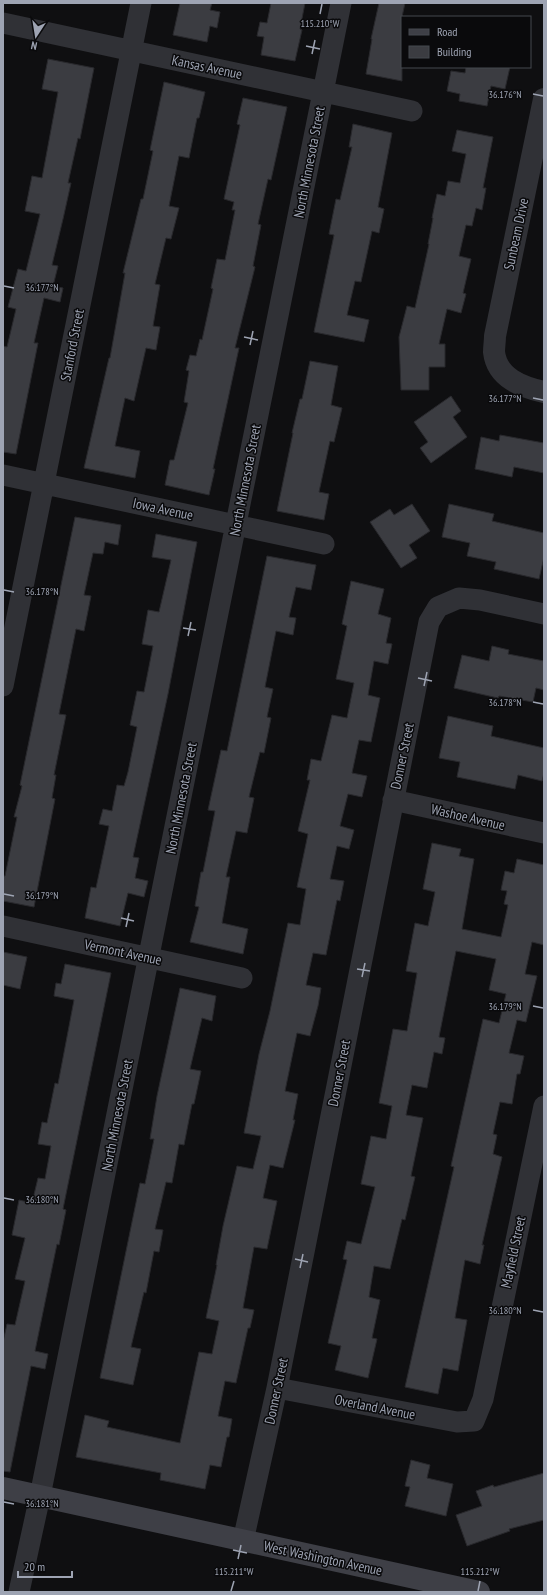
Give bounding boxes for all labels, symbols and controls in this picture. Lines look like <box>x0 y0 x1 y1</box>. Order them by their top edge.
north arrow <box>16 16 56 56</box>
legend <box>401 16 531 68</box>
text: 115.210°W <box>301 17 340 30</box>
text: Road <box>437 24 457 39</box>
text: N <box>30 38 38 53</box>
text: Building <box>437 44 472 59</box>
street label: Kansas Avenue <box>170 51 244 83</box>
text: 36.176°N <box>488 88 522 101</box>
street label: North Minnesota Street <box>289 105 329 219</box>
street label: Sunbeam Drive <box>500 196 532 272</box>
text: 36.177°N <box>25 281 59 294</box>
street label: Stanford Street <box>56 307 88 383</box>
text: 36.177°N <box>488 392 522 405</box>
street label: North Minnesota Street <box>225 423 265 537</box>
street label: Iowa Avenue <box>131 494 195 524</box>
text: 36.178°N <box>25 585 59 598</box>
text: 36.178°N <box>488 696 522 709</box>
street label: Donner Street <box>386 721 418 791</box>
street label: North Minnesota Street <box>161 741 201 855</box>
street label: Washoe Avenue <box>429 800 507 834</box>
text: 36.179°N <box>25 889 59 902</box>
street label: Vermont Avenue <box>82 935 164 969</box>
text: 36.179°N <box>488 1000 522 1013</box>
street label: Donner Street <box>324 1038 354 1108</box>
street label: North Minnesota Street <box>97 1058 137 1172</box>
text: 36.180°N <box>25 1193 59 1206</box>
street label: Mayfield Street <box>497 1214 529 1290</box>
text: 36.180°N <box>488 1304 522 1317</box>
street label: Donner Street <box>260 1356 292 1426</box>
street label: Overland Avenue <box>333 1390 417 1424</box>
text: 36.181°N <box>25 1497 59 1510</box>
street label: West Washington Avenue <box>262 1537 384 1579</box>
scale bar <box>18 1553 72 1579</box>
text: 20 m <box>24 1559 45 1574</box>
text: 115.211°W <box>215 1565 254 1578</box>
text: 115.212°W <box>461 1565 500 1578</box>

